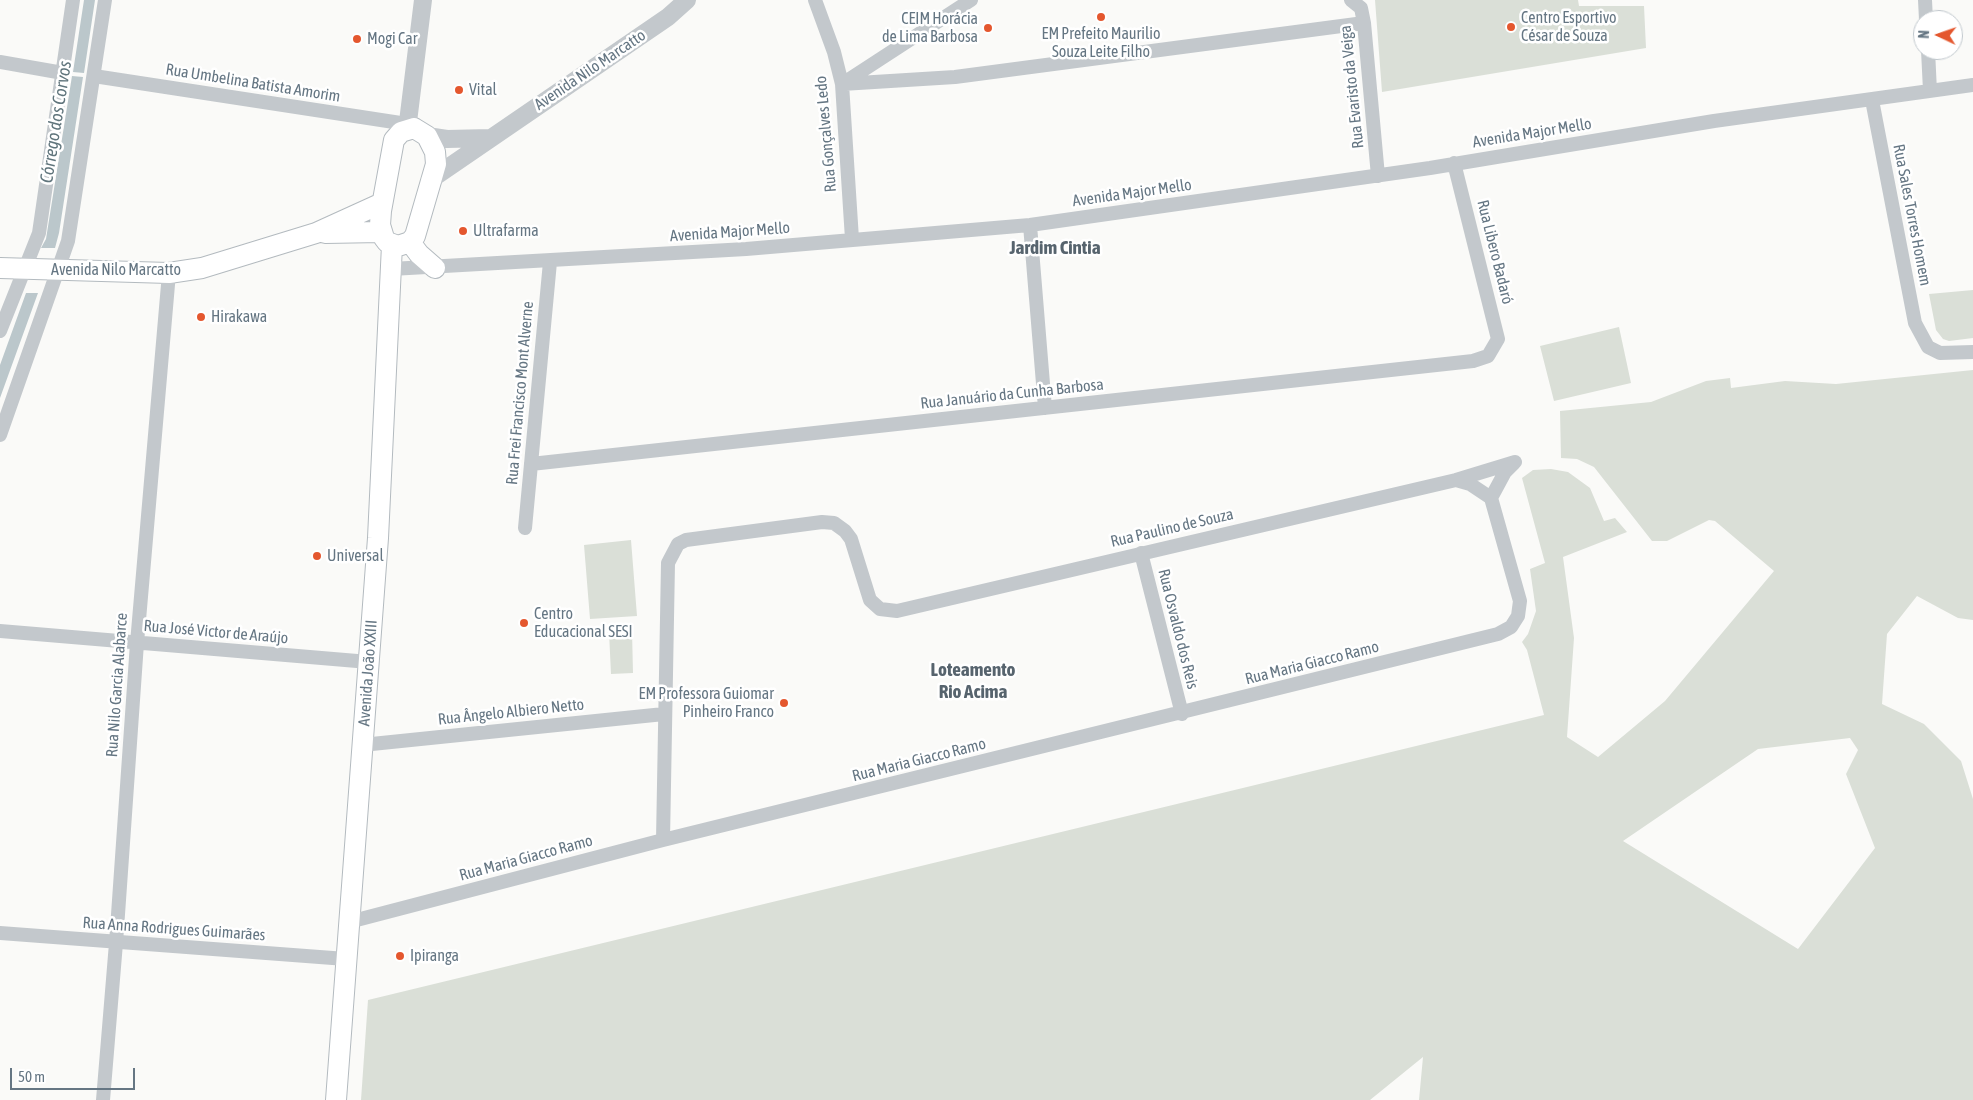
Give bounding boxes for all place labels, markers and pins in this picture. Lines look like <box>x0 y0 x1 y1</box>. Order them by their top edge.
place label: Centro Esportivo César de Souza <box>1521 8 1617 46</box>
place label: CEIM Horácia de Lima Barbosa <box>882 9 978 47</box>
marker: EM Prefeito Maurilio Souza Leite Filho <box>1095 11 1107 23</box>
marker: Centro Esportivo César de Souza <box>1505 21 1517 33</box>
marker: CEIM Horácia de Lima Barbosa <box>982 22 994 34</box>
place label: EM Prefeito Maurilio Souza Leite Filho <box>1042 24 1160 62</box>
place label: Mogi Car <box>367 29 417 49</box>
marker: Mogi Car <box>351 33 363 45</box>
place label: Vital <box>469 80 497 100</box>
marker: Vital <box>453 84 465 96</box>
place label: Ultrafarma <box>473 221 539 241</box>
marker: Ultrafarma <box>457 225 469 237</box>
place label: Hirakawa <box>211 307 267 327</box>
marker: Hirakawa <box>195 311 207 323</box>
place label: Universal <box>327 546 384 566</box>
marker: Universal <box>311 550 323 562</box>
place label: Centro Educacional SESI <box>534 604 633 642</box>
marker: Centro Educacional SESI <box>518 617 530 629</box>
place label: EM Professora Guiomar Pinheiro Franco <box>639 684 774 722</box>
marker: EM Professora Guiomar Pinheiro Franco <box>778 697 790 709</box>
place label: Ipiranga <box>410 946 459 966</box>
marker: Ipiranga <box>394 950 406 962</box>

